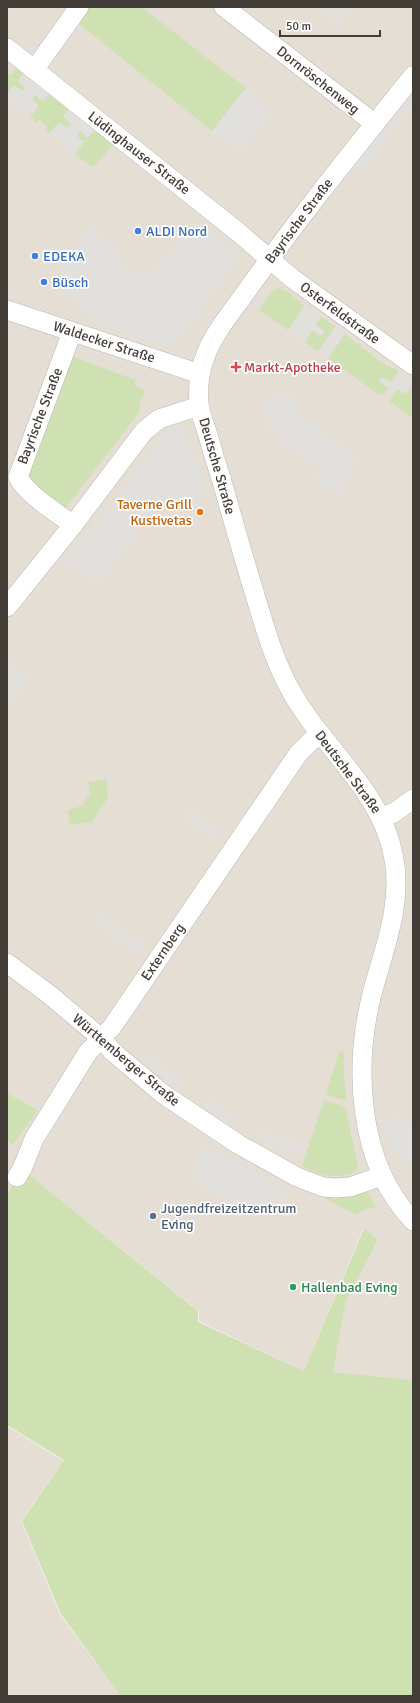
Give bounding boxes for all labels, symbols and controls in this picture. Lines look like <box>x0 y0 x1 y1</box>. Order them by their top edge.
scale bar <box>280 12 380 38</box>
text: 50 m <box>286 19 311 34</box>
street label: Dornröschenweg <box>273 42 363 118</box>
street label: Lüdinghauser Straße <box>84 108 194 198</box>
street label: Bayrische Straße <box>261 175 337 267</box>
place label: ALDI Nord <box>146 223 207 240</box>
marker: ALDI Nord <box>133 226 143 236</box>
place label: EDEKA <box>43 248 85 265</box>
marker: EDEKA <box>30 251 40 261</box>
place label: Büsch <box>52 274 88 291</box>
marker: Büsch <box>39 277 49 287</box>
street label: Osterfeldstraße <box>297 278 383 348</box>
street label: Waldecker Straße <box>51 318 157 366</box>
place label: Markt-Apotheke <box>244 359 341 376</box>
marker: Markt-Apotheke <box>231 362 241 372</box>
street label: Bayrische Straße <box>14 365 66 467</box>
street label: Deutsche Straße <box>195 416 239 516</box>
place label: Taverne Grill Kustivetas <box>117 496 192 529</box>
marker: Taverne Grill Kustivetas <box>195 507 205 517</box>
street label: Deutsche Straße <box>311 727 385 817</box>
street label: Externberg <box>138 920 188 984</box>
street label: Württemberger Straße <box>69 1010 183 1110</box>
place label: Jugendfreizeitzentrum Eving <box>161 1200 296 1233</box>
marker: Jugendfreizeitzentrum Eving <box>148 1211 158 1221</box>
place label: Hallenbad Eving <box>301 1279 398 1296</box>
marker: Hallenbad Eving <box>288 1282 298 1292</box>

